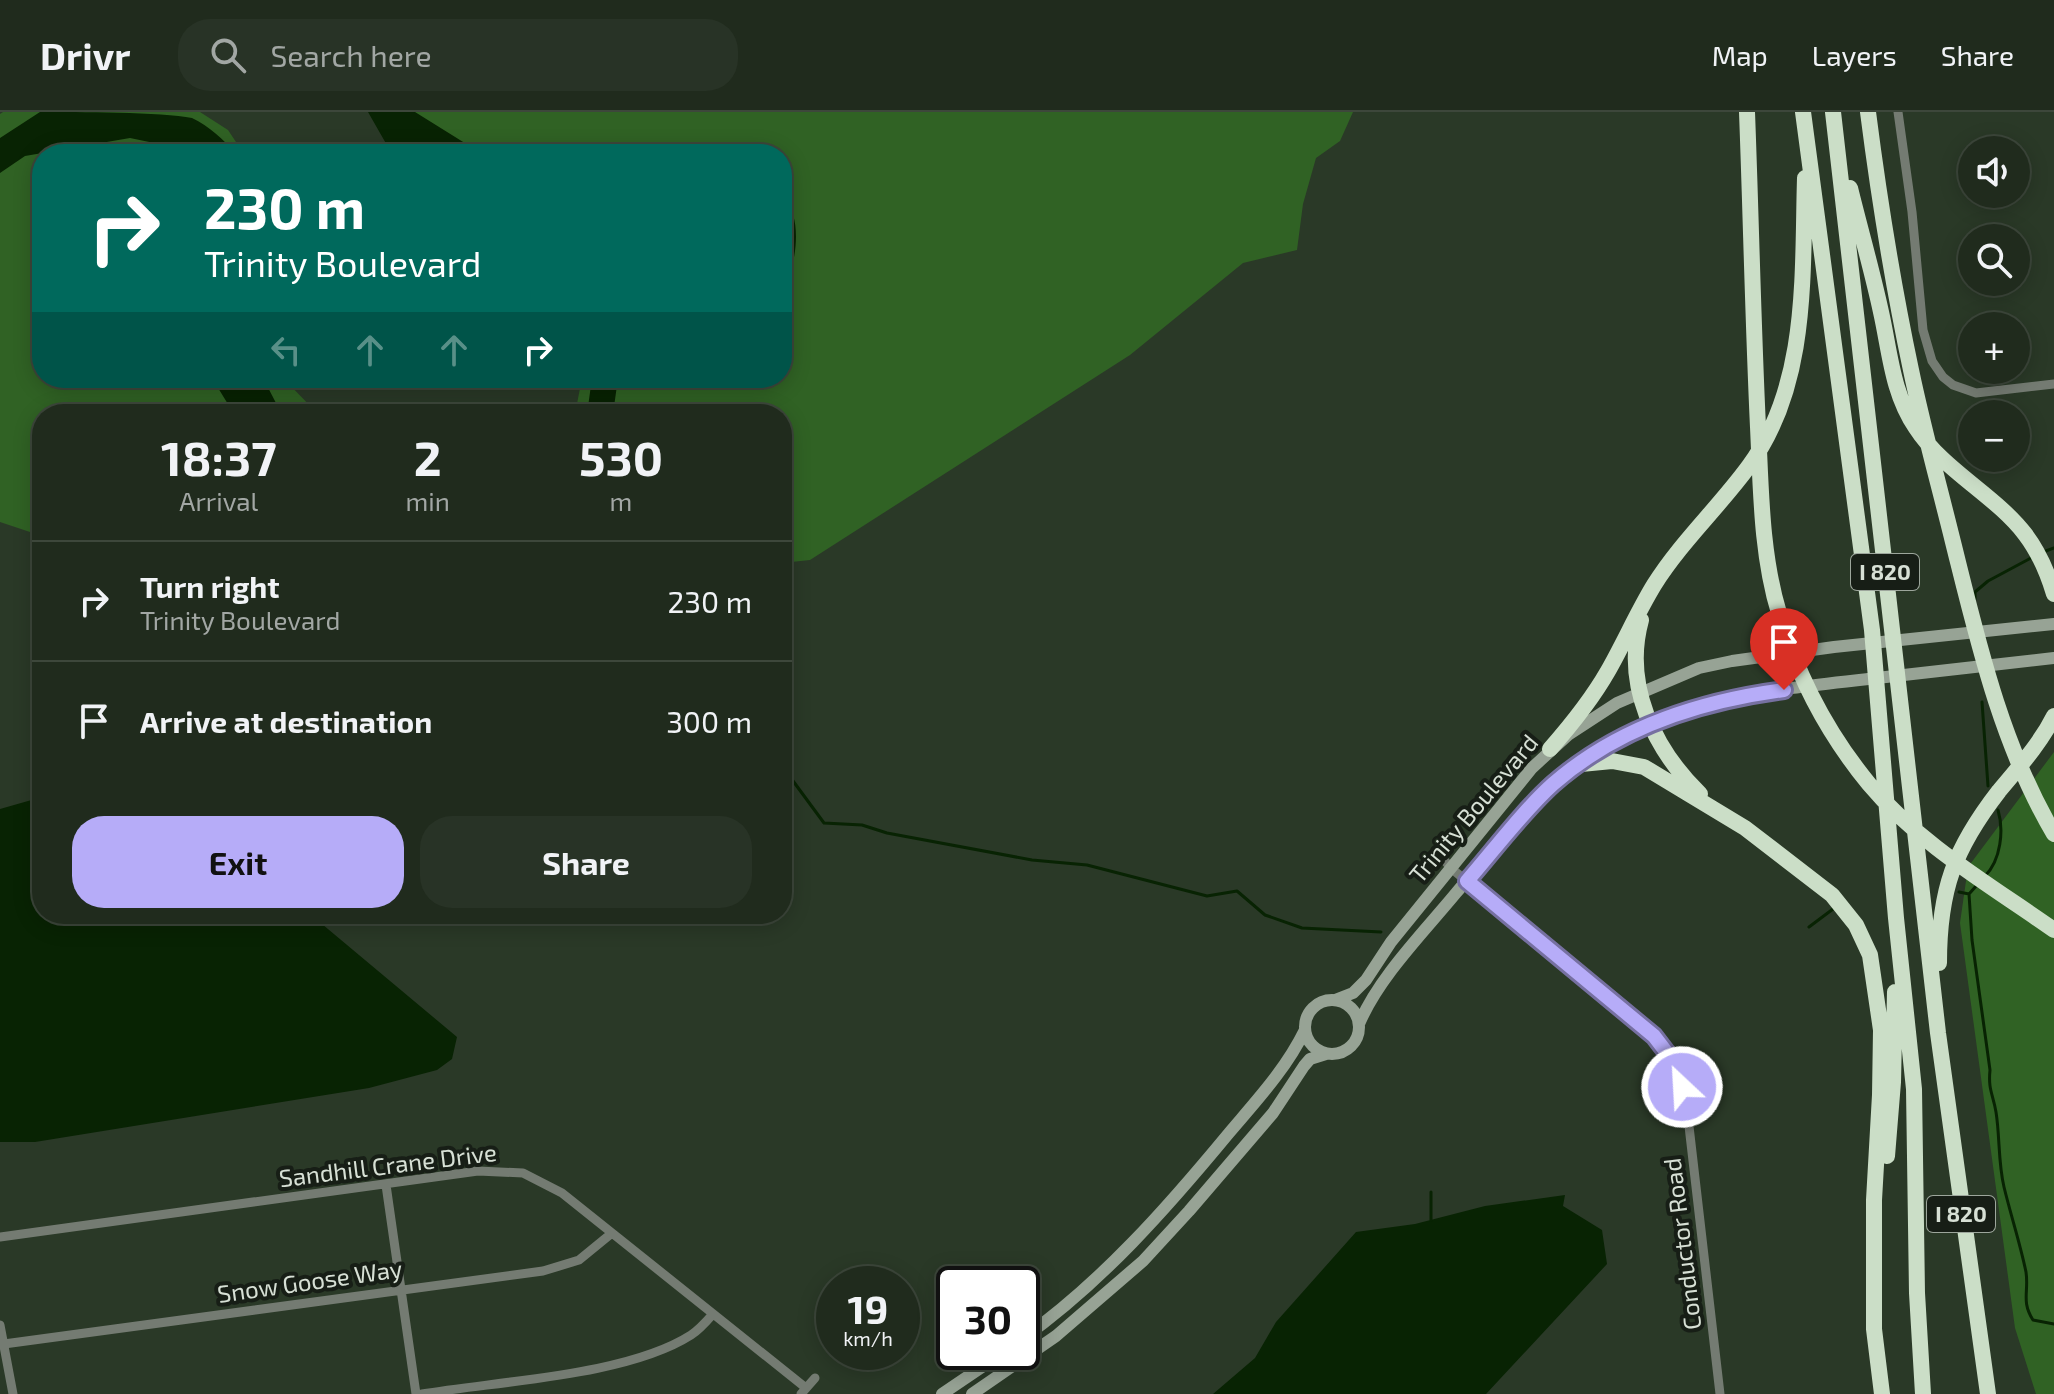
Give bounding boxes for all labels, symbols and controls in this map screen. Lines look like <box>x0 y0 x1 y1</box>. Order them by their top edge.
search box <box>178 19 738 91</box>
text: Drivr <box>40 32 130 78</box>
icon: search <box>206 33 250 77</box>
text: Search here <box>270 37 432 73</box>
text: Map <box>1712 38 1768 72</box>
text: Layers <box>1812 38 1897 72</box>
text: Share <box>1941 38 2014 72</box>
map controls <box>1958 136 2030 472</box>
button: sound <box>1958 136 2030 208</box>
text: 230 m <box>204 173 365 240</box>
icon: right <box>72 176 176 280</box>
button: search <box>1958 224 2030 296</box>
text: Trinity Boulevard <box>204 241 481 284</box>
button: + <box>1958 312 2030 384</box>
icon: left <box>264 328 308 372</box>
icon: ahead <box>348 328 392 372</box>
icon: ahead <box>432 328 476 372</box>
icon: right <box>516 328 560 372</box>
button: − <box>1958 400 2030 472</box>
text: 18:37 <box>161 428 277 486</box>
text: 2 <box>414 428 442 486</box>
text: 530 <box>579 428 663 486</box>
text: Arrival <box>179 485 258 516</box>
text: min <box>406 485 450 516</box>
text: m <box>610 485 632 516</box>
road number: I 820 <box>1851 554 1919 590</box>
text: Turn right <box>140 568 280 604</box>
icon: right <box>72 579 116 623</box>
text: 230 m <box>667 583 752 619</box>
text: Trinity Boulevard <box>140 604 340 635</box>
pin <box>1750 608 1818 690</box>
icon: arrive <box>1762 620 1806 664</box>
icon: arrive <box>72 699 116 743</box>
text: Arrive at destination <box>140 703 432 739</box>
text: 300 m <box>666 703 752 739</box>
street label: Trinity Boulevard <box>1402 728 1543 888</box>
button: Exit <box>72 816 404 908</box>
button: Share <box>420 816 752 908</box>
position arrow <box>1640 1045 1724 1129</box>
street label: Sandhill Crane Drive <box>277 1137 498 1192</box>
street label: Conductor Road <box>1657 1157 1706 1332</box>
road number: I 820 <box>1927 1196 1995 1232</box>
street label: Snow Goose Way <box>215 1253 404 1308</box>
speed limit sign: 30 <box>936 1266 1040 1370</box>
text: 19 <box>848 1284 888 1332</box>
text: km/h <box>843 1326 893 1350</box>

